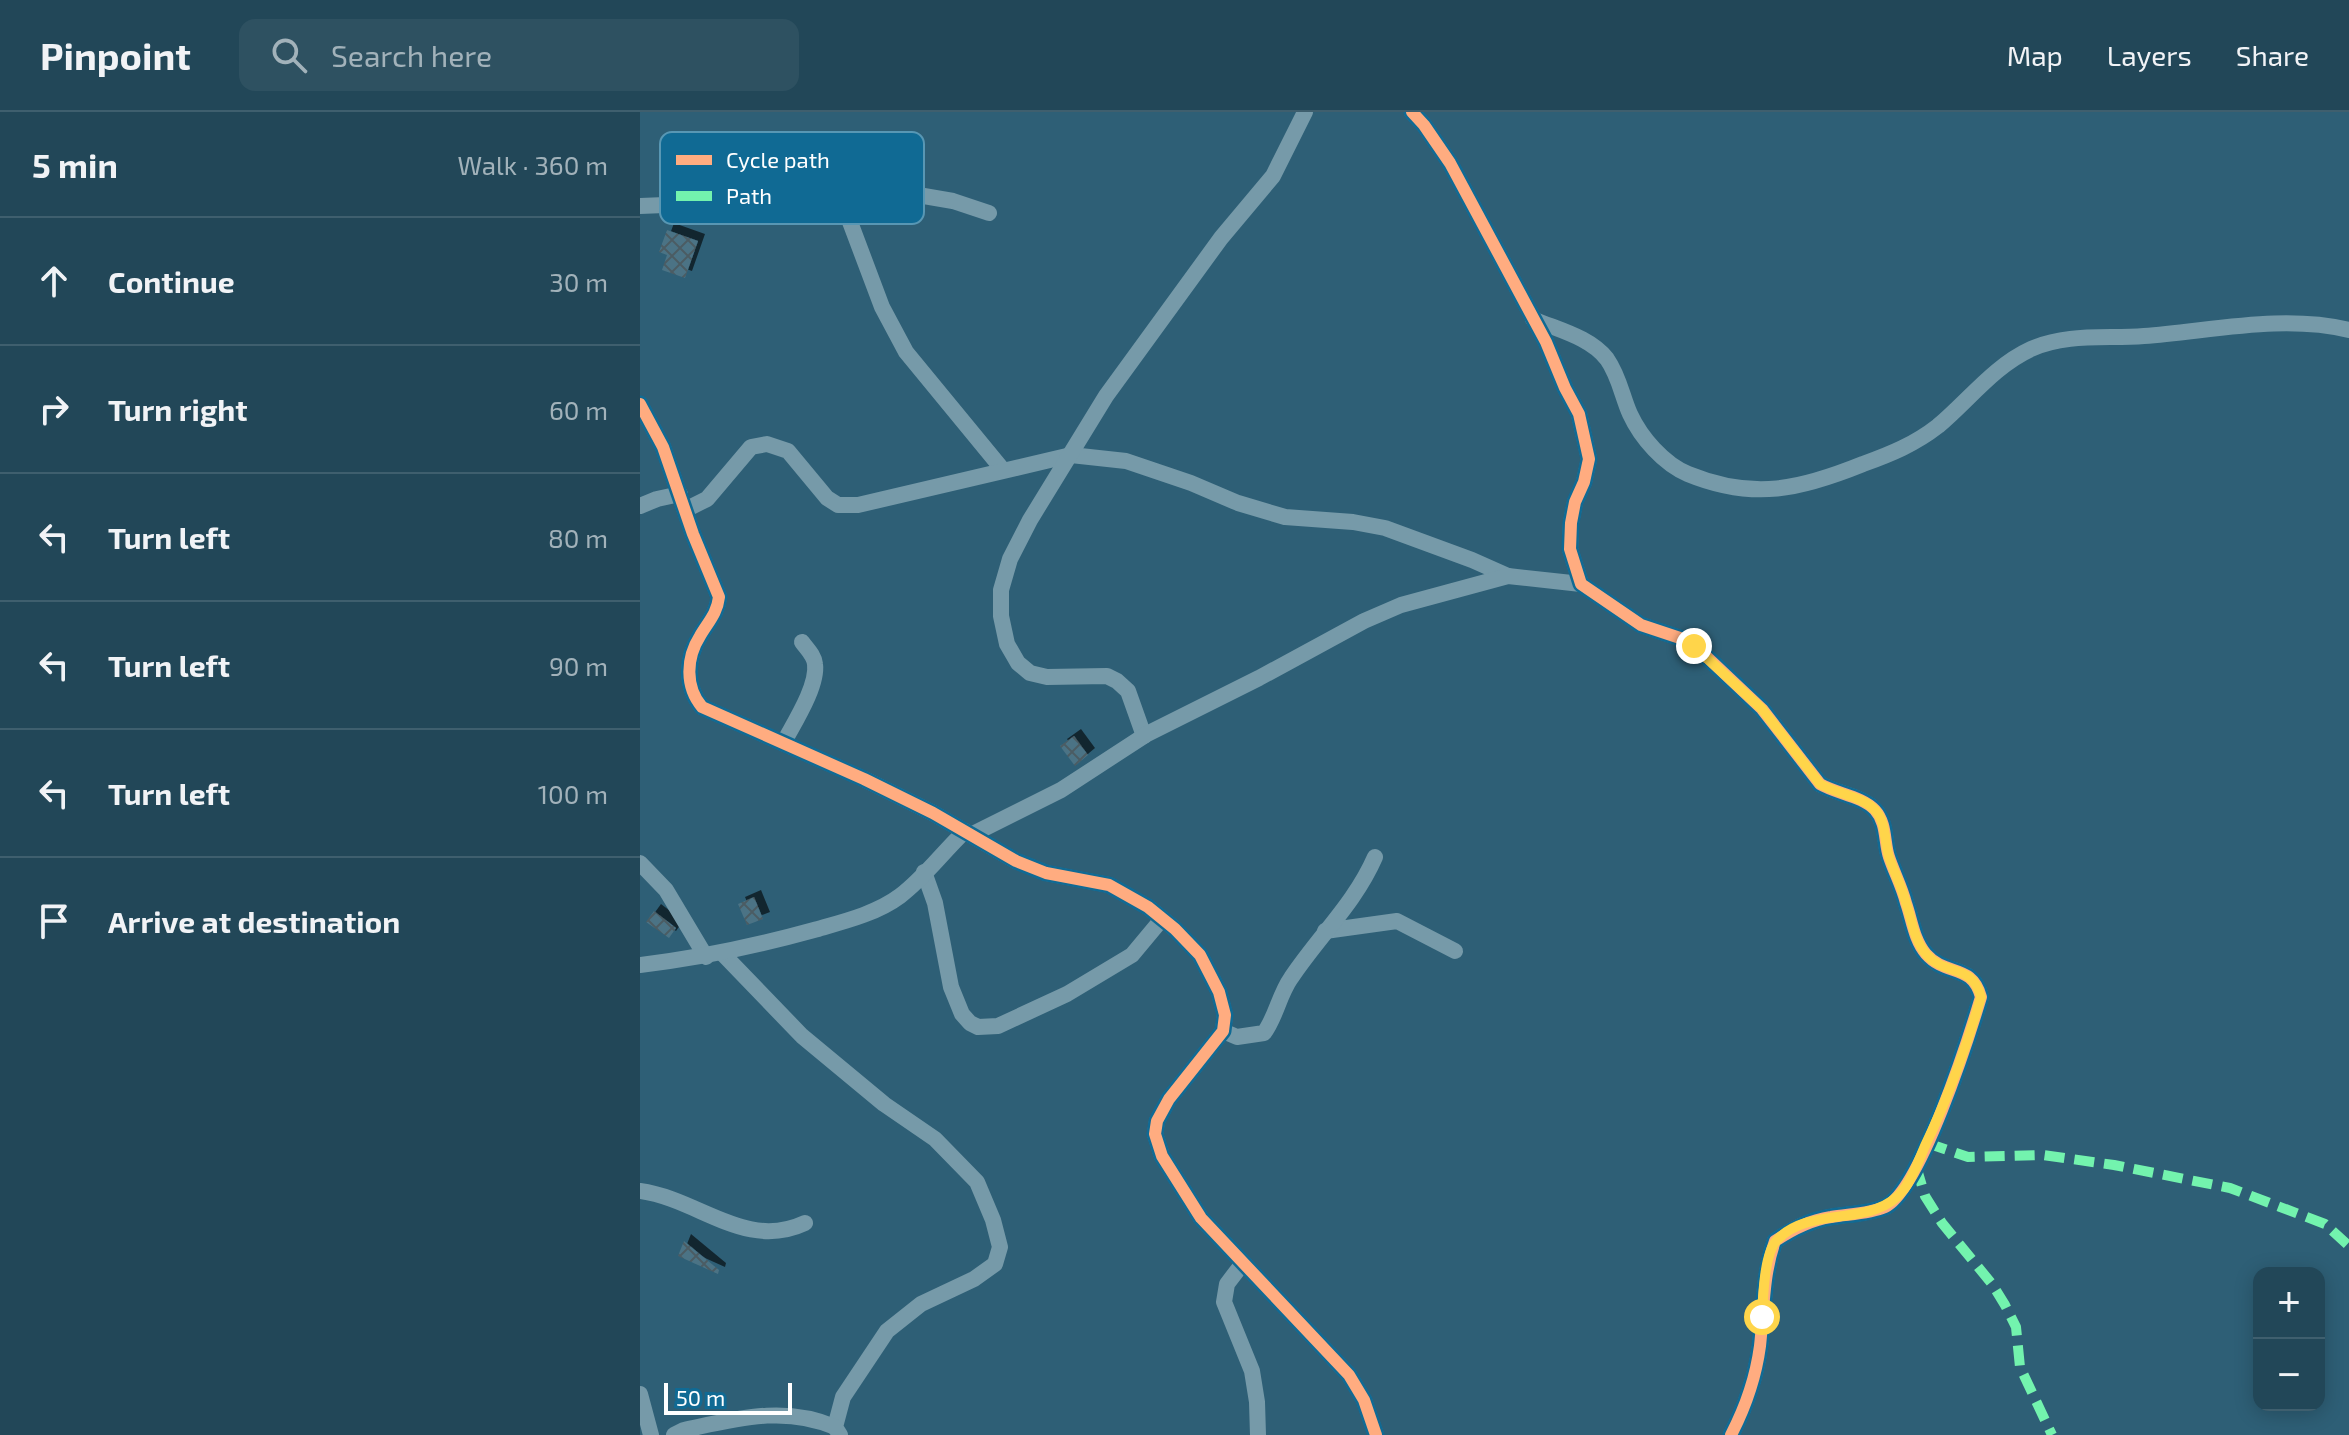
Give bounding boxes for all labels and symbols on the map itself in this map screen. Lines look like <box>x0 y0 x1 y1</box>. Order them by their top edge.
legend <box>660 132 924 224</box>
text: Cycle path <box>726 146 830 172</box>
text: Path <box>726 182 772 208</box>
route end <box>1676 628 1712 664</box>
route start <box>1744 1299 1780 1335</box>
scale bar <box>664 1379 792 1415</box>

